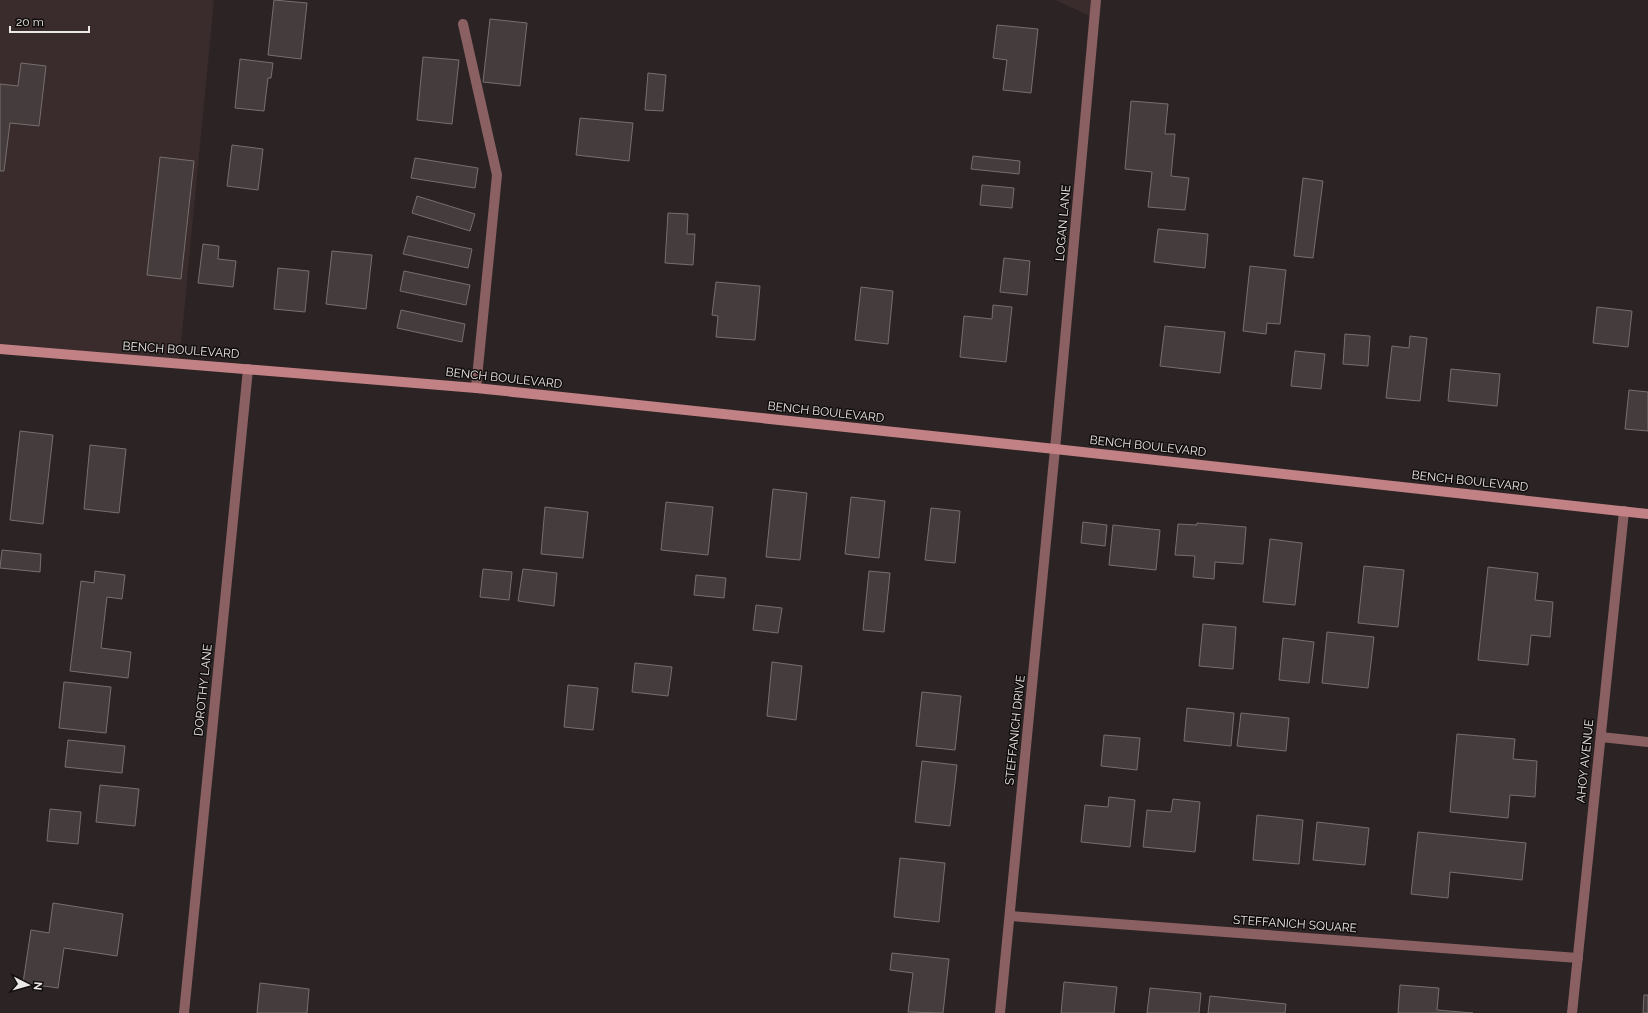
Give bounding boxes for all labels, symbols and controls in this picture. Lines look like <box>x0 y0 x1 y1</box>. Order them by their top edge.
scale bar <box>10 8 89 34</box>
text: 20 m <box>16 15 44 29</box>
street label: LOGAN LANE <box>1053 184 1073 262</box>
street label: BENCH BOULEVARD <box>122 339 240 361</box>
street label: BENCH BOULEVARD <box>445 365 563 391</box>
street label: BENCH BOULEVARD <box>767 399 885 425</box>
street label: BENCH BOULEVARD <box>1089 433 1207 459</box>
street label: BENCH BOULEVARD <box>1411 468 1529 494</box>
street label: DOROTHY LANE <box>191 643 215 737</box>
street label: STEFFANICH DRIVE <box>1002 674 1028 786</box>
street label: AHOY AVENUE <box>1574 719 1596 803</box>
street label: STEFFANICH SQUARE <box>1233 913 1357 935</box>
north arrow <box>8 965 48 1005</box>
text: N <box>31 981 44 991</box>

